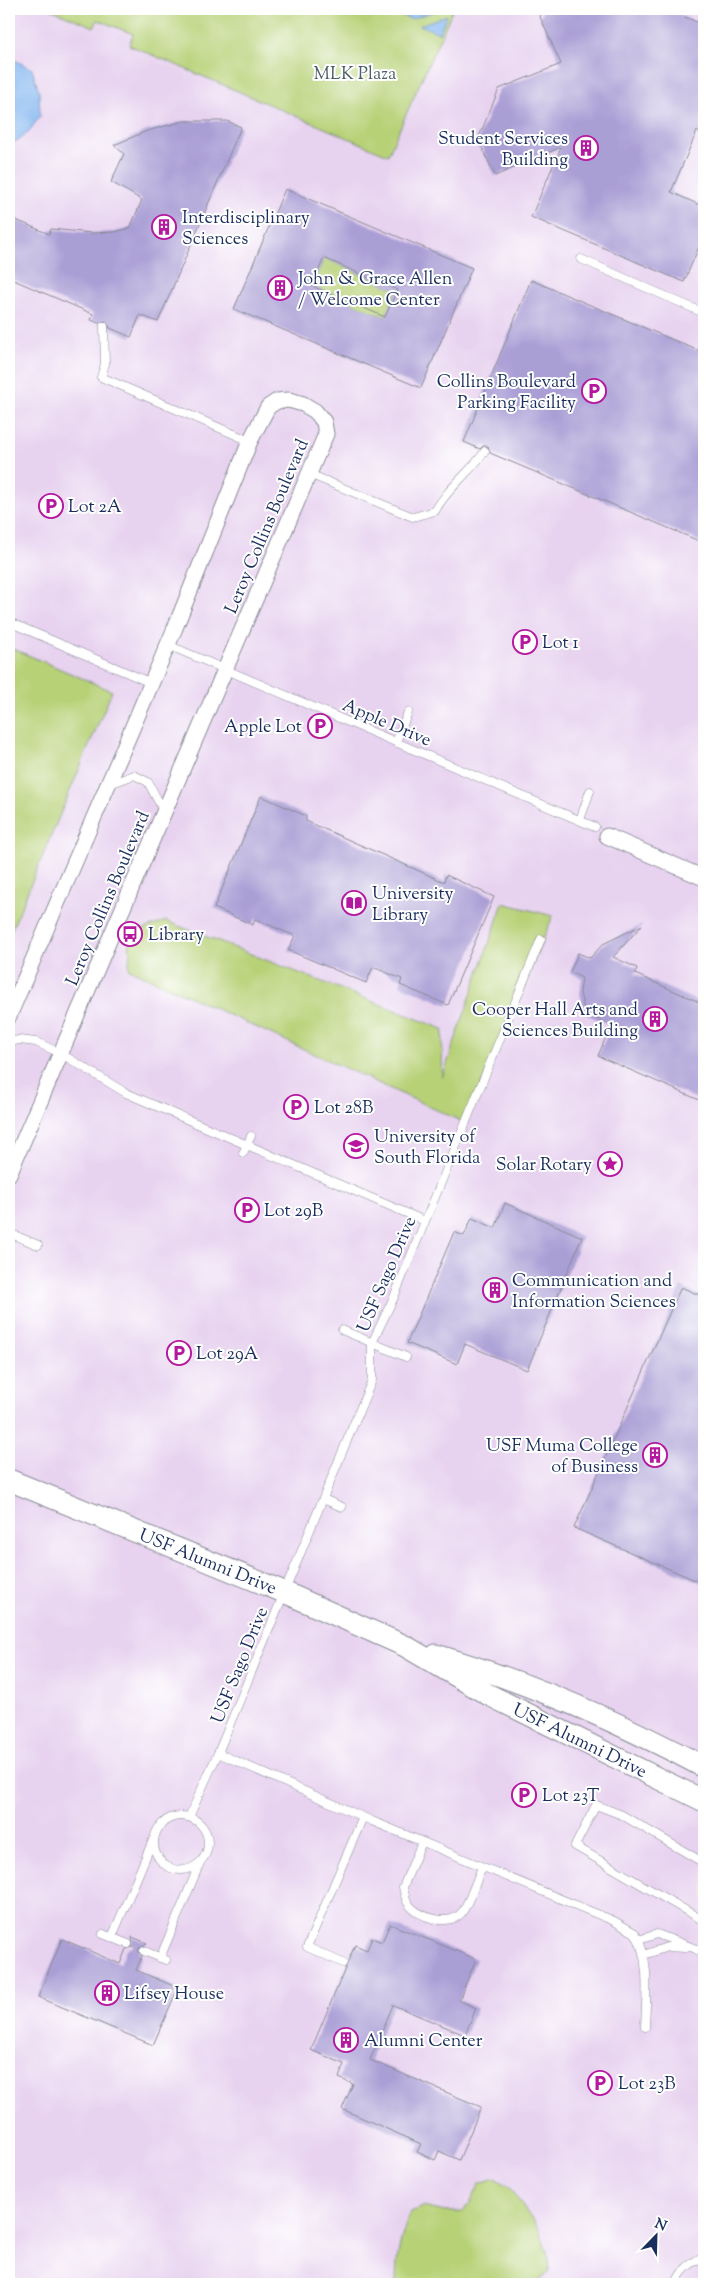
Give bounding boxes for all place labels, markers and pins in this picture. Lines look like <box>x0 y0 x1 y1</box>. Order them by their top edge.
place label: Student Services Building <box>438 127 568 174</box>
building icon: Student Services Building <box>573 135 599 161</box>
place label: Interdisciplinary Sciences <box>182 206 310 253</box>
building icon: Interdisciplinary Sciences <box>151 214 177 240</box>
place label: John & Grace Allen / Welcome Center <box>297 267 453 314</box>
building icon: John & Grace Allen / Welcome Center <box>267 275 293 301</box>
place label: Collins Boulevard Parking Facility <box>437 370 576 417</box>
parking icon: Collins Boulevard Parking Facility <box>581 378 607 404</box>
parking icon: Lot 2A <box>38 493 64 519</box>
place label: Lot 2A <box>68 495 122 521</box>
parking icon: Lot 1 <box>512 629 538 655</box>
place label: Lot 1 <box>542 631 579 657</box>
parking icon: Apple Lot <box>307 713 333 739</box>
place label: Apple Lot <box>224 715 302 741</box>
place label: University Library <box>372 882 454 929</box>
library icon: University Library <box>341 890 367 916</box>
bus stop icon: Library <box>117 921 143 947</box>
place label: Library <box>148 923 204 949</box>
place label: Cooper Hall Arts and Sciences Building <box>472 998 638 1045</box>
building icon: Cooper Hall Arts and Sciences Building <box>642 1006 668 1032</box>
parking icon: Lot 28B <box>283 1094 309 1120</box>
place label: Lot 28B <box>314 1096 373 1122</box>
place label: University of South Florida <box>374 1125 480 1172</box>
school or university icon: University of South Florida <box>343 1133 369 1159</box>
place icon: Solar Rotary <box>597 1151 623 1177</box>
place label: Solar Rotary <box>496 1153 592 1179</box>
parking icon: Lot 29B <box>234 1197 260 1223</box>
place label: Lot 29B <box>264 1199 323 1225</box>
place label: Communication and Information Sciences <box>512 1269 676 1316</box>
building icon: Communication and Information Sciences <box>482 1277 508 1303</box>
parking icon: Lot 29A <box>166 1340 192 1366</box>
place label: Lot 29A <box>196 1342 259 1368</box>
place label: USF Muma College of Business <box>486 1434 638 1481</box>
building icon: USF Muma College of Business <box>642 1442 668 1468</box>
parking icon: Lot 23T <box>511 1782 537 1808</box>
place label: Lot 23T <box>542 1784 600 1810</box>
building icon: Lifsey House <box>94 1980 120 2006</box>
place label: Lifsey House <box>124 1982 224 2008</box>
building icon: Alumni Center <box>333 2027 359 2053</box>
place label: Alumni Center <box>364 2029 483 2055</box>
parking icon: Lot 23B <box>587 2070 613 2096</box>
place label: Lot 23B <box>618 2072 676 2098</box>

